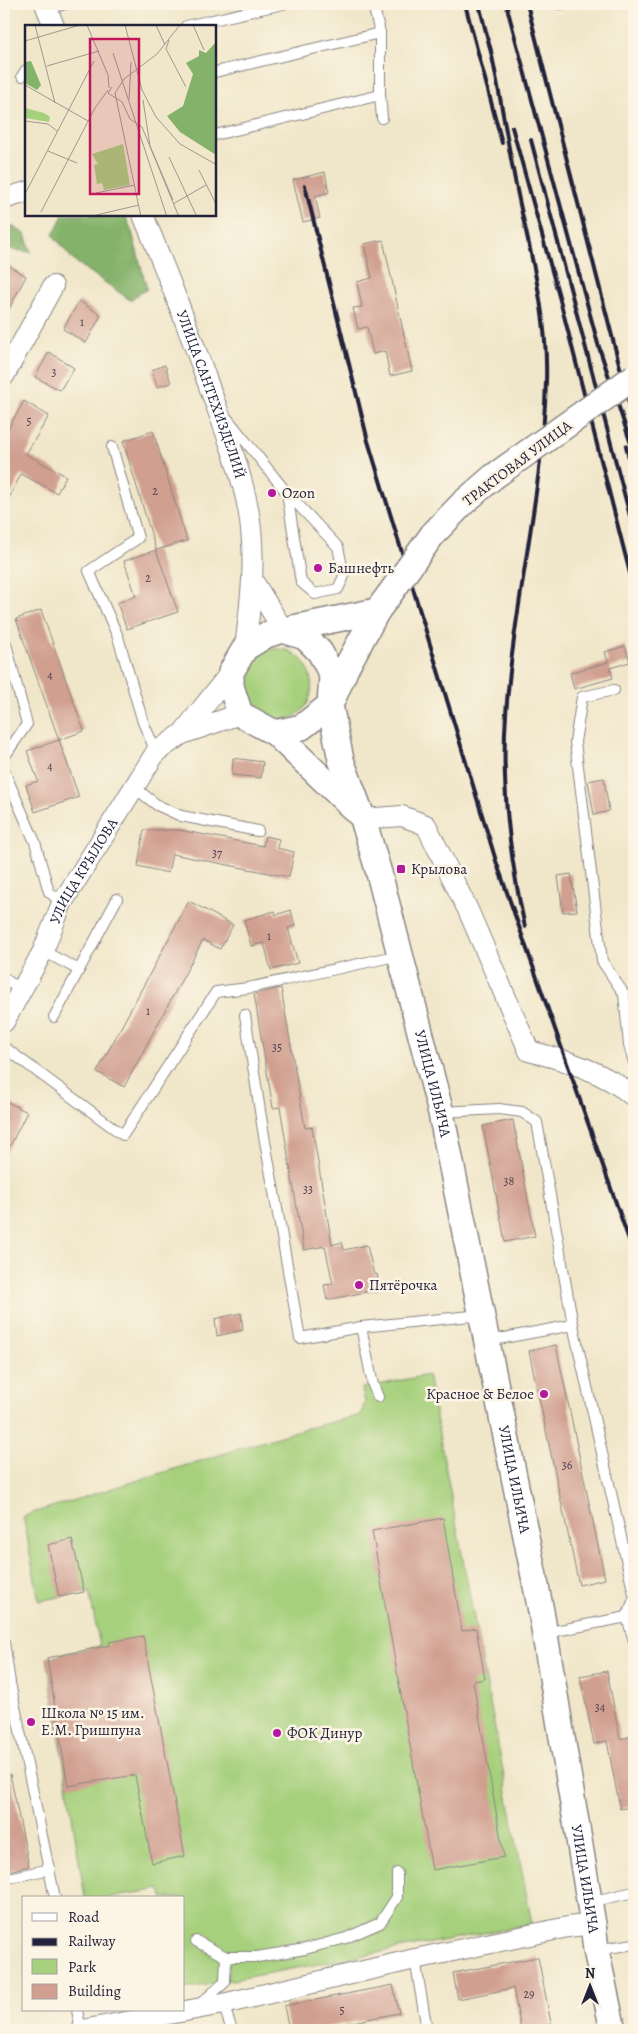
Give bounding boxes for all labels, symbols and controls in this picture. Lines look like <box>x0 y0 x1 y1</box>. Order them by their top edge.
inset map <box>25 25 216 216</box>
street label: УЛИЦА САНТЕХИЗДЕЛИЙ <box>172 307 250 481</box>
house number: 1 <box>80 314 84 330</box>
house number: 3 <box>52 364 57 380</box>
house number: 5 <box>26 413 32 429</box>
street label: ТРАКТОВАЯ УЛИЦА <box>459 415 576 510</box>
house number: 2 <box>152 483 158 499</box>
place label: Ozon <box>282 483 315 503</box>
marker: Ozon <box>266 487 278 499</box>
place label: Башнефть <box>328 558 394 578</box>
marker: Башнефть <box>312 562 324 574</box>
house number: 2 <box>145 570 151 586</box>
house number: 4 <box>47 667 53 683</box>
house number: 4 <box>47 758 53 774</box>
street label: УЛИЦА КРЫЛОВА <box>45 814 123 927</box>
house number: 37 <box>212 845 223 861</box>
place label: Крылова <box>411 859 467 879</box>
marker: Крылова <box>395 863 407 875</box>
house number: 1 <box>267 928 271 944</box>
house number: 1 <box>146 1003 150 1019</box>
street label: УЛИЦА ИЛЬИЧА <box>410 1028 456 1139</box>
house number: 35 <box>272 1039 282 1055</box>
house number: 38 <box>504 1173 515 1189</box>
house number: 33 <box>303 1181 313 1197</box>
place label: Пятёрочка <box>369 1275 438 1295</box>
marker: Пятёрочка <box>353 1279 365 1291</box>
place label: Красное & Белое <box>426 1384 534 1404</box>
marker: Красное & Белое <box>538 1388 550 1400</box>
street label: УЛИЦА ИЛЬИЧА <box>494 1423 535 1535</box>
house number: 36 <box>562 1457 573 1473</box>
house number: 34 <box>595 1699 606 1715</box>
place label: Школа № 15 им. Е.М. Гришпуна <box>41 1703 144 1740</box>
marker: Школа № 15 им. Е.М. Гришпуна <box>25 1716 37 1728</box>
place label: ФОК Динур <box>287 1723 362 1743</box>
marker: ФОК Динур <box>271 1727 283 1739</box>
street label: УЛИЦА ИЛЬИЧА <box>567 1823 604 1935</box>
legend <box>22 1896 185 2012</box>
text: Road <box>68 1907 100 1927</box>
text: Railway <box>68 1931 116 1951</box>
text: Park <box>68 1957 97 1977</box>
north arrow <box>566 1962 616 2012</box>
text: N <box>585 1964 595 1983</box>
text: Building <box>68 1981 121 2001</box>
house number: 29 <box>523 1986 535 2002</box>
house number: 5 <box>339 2002 345 2018</box>

